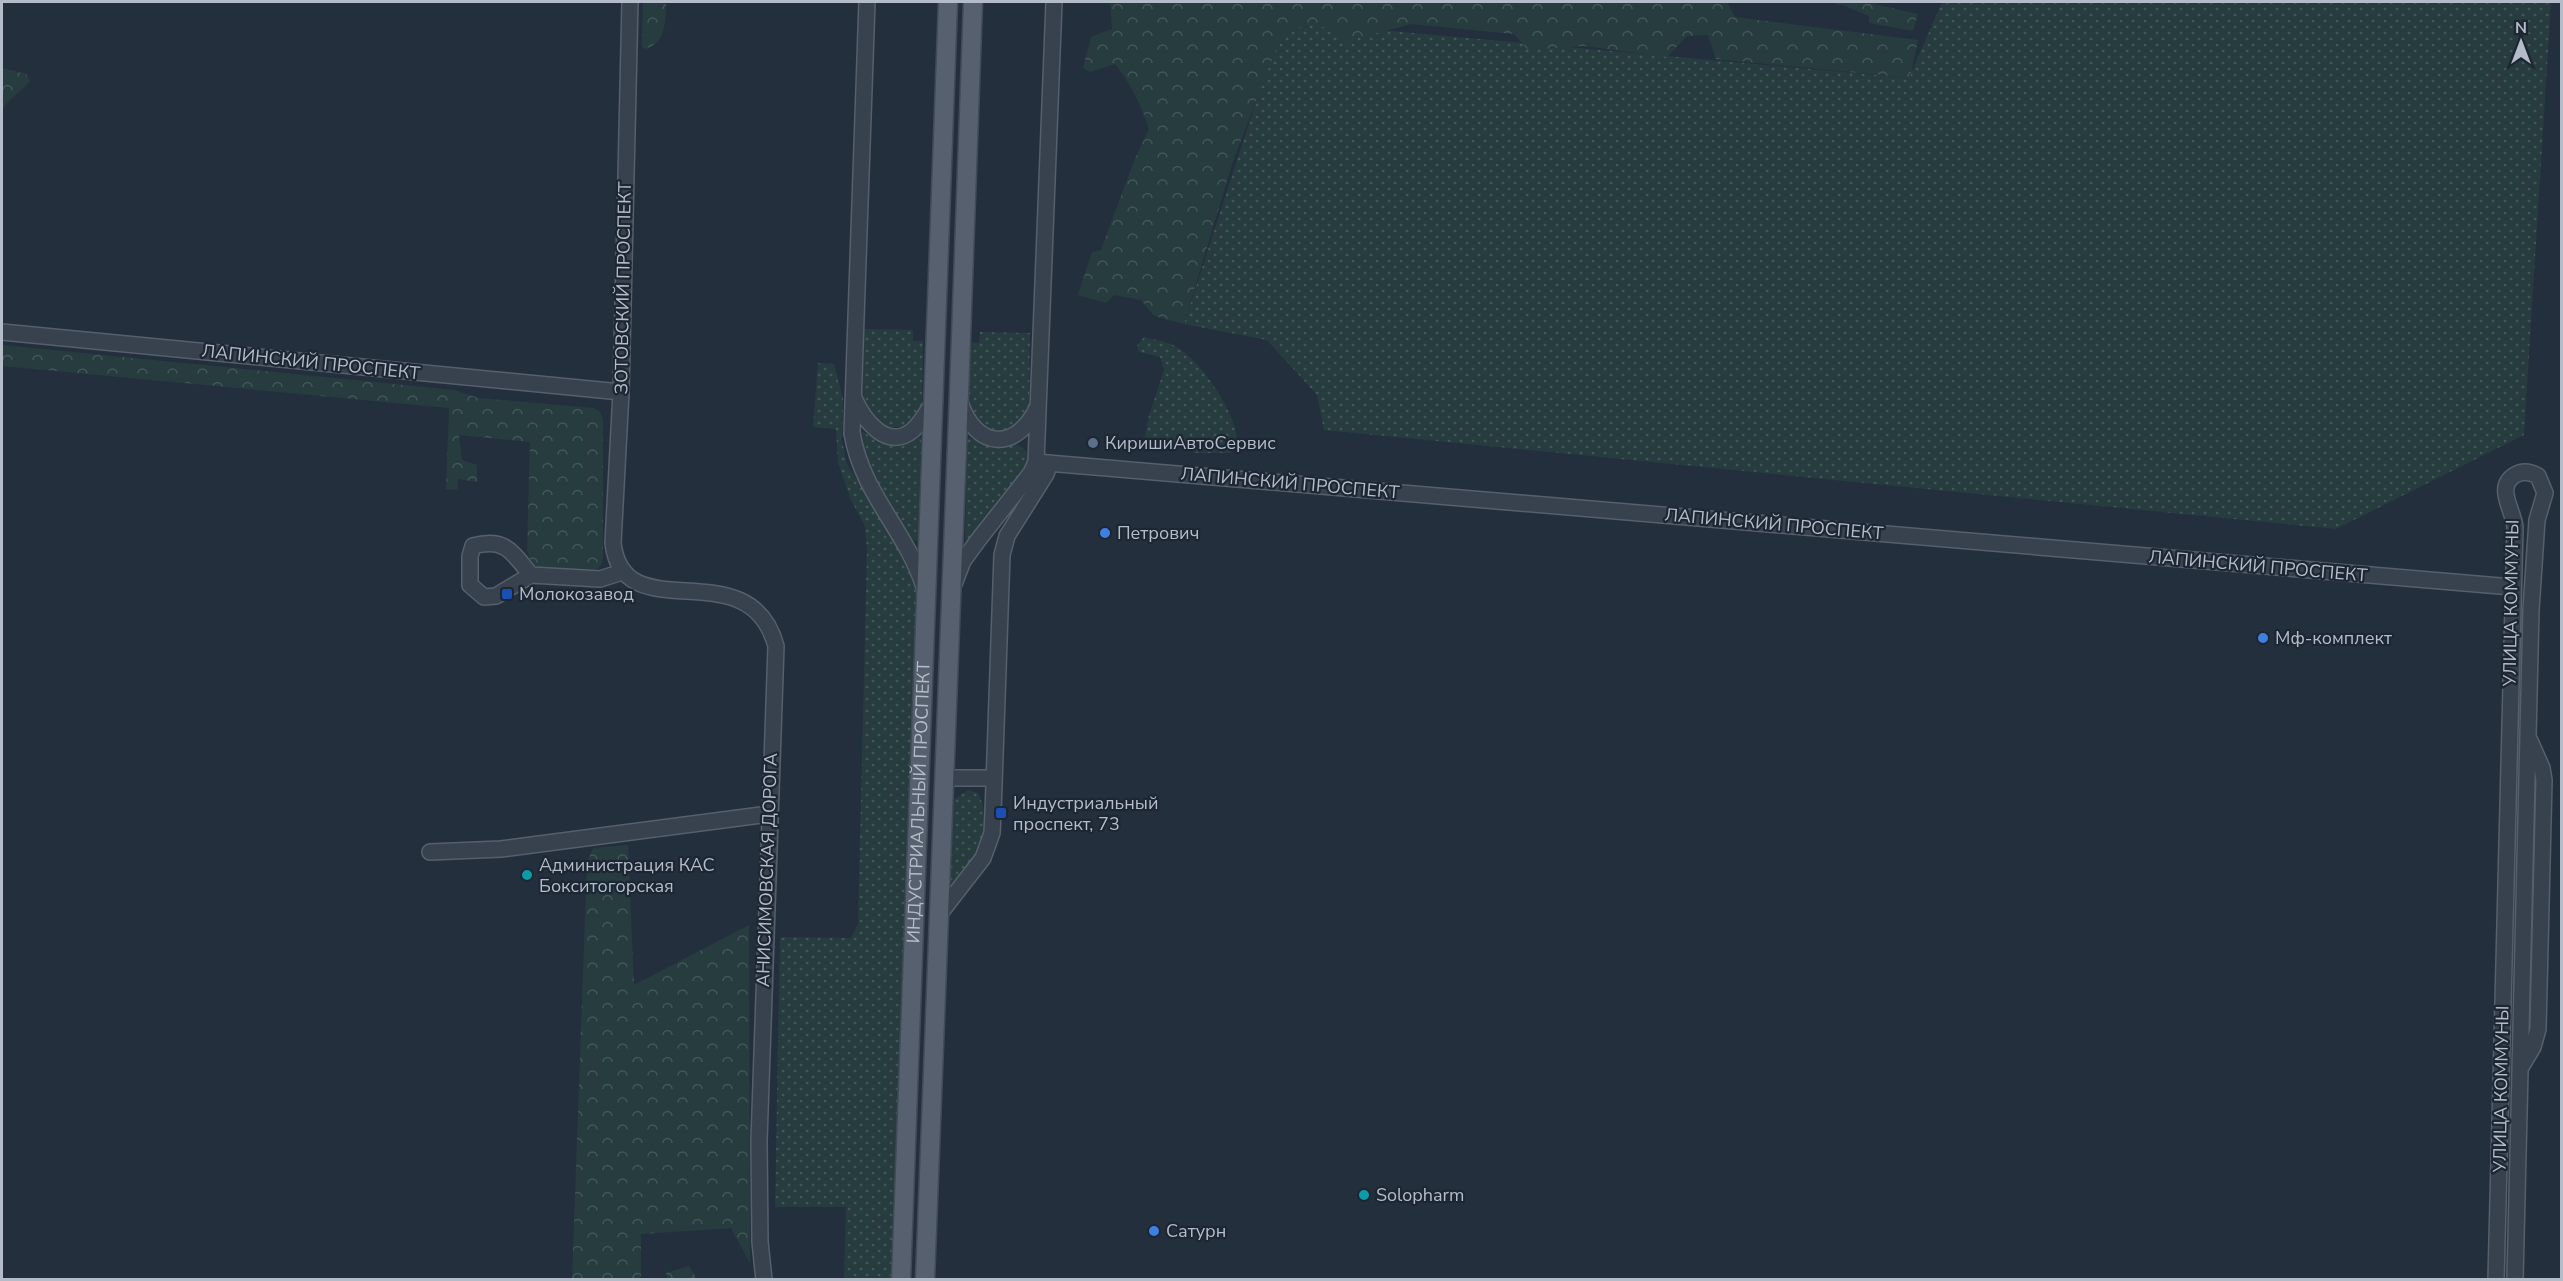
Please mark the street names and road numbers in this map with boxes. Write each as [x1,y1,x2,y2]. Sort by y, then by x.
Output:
street label: ЗОТОВСКИЙ ПРОСПЕКТ [609,181,637,395]
street label: ЛАПИНСКИЙ ПРОСПЕКТ [201,339,421,385]
street label: ЛАПИНСКИЙ ПРОСПЕКТ [1180,461,1400,505]
street label: ЛАПИНСКИЙ ПРОСПЕКТ [1664,502,1884,546]
street label: УЛИЦА КОММУНЫ [2498,519,2524,688]
street label: ЛАПИНСКИЙ ПРОСПЕКТ [2148,544,2368,588]
street label: ИНДУСТРИАЛЬНЫЙ ПРОСПЕКТ [901,661,936,944]
street label: АНИСИМОВСКАЯ ДОРОГА [751,753,783,987]
street label: УЛИЦА КОММУНЫ [2488,1005,2514,1174]

